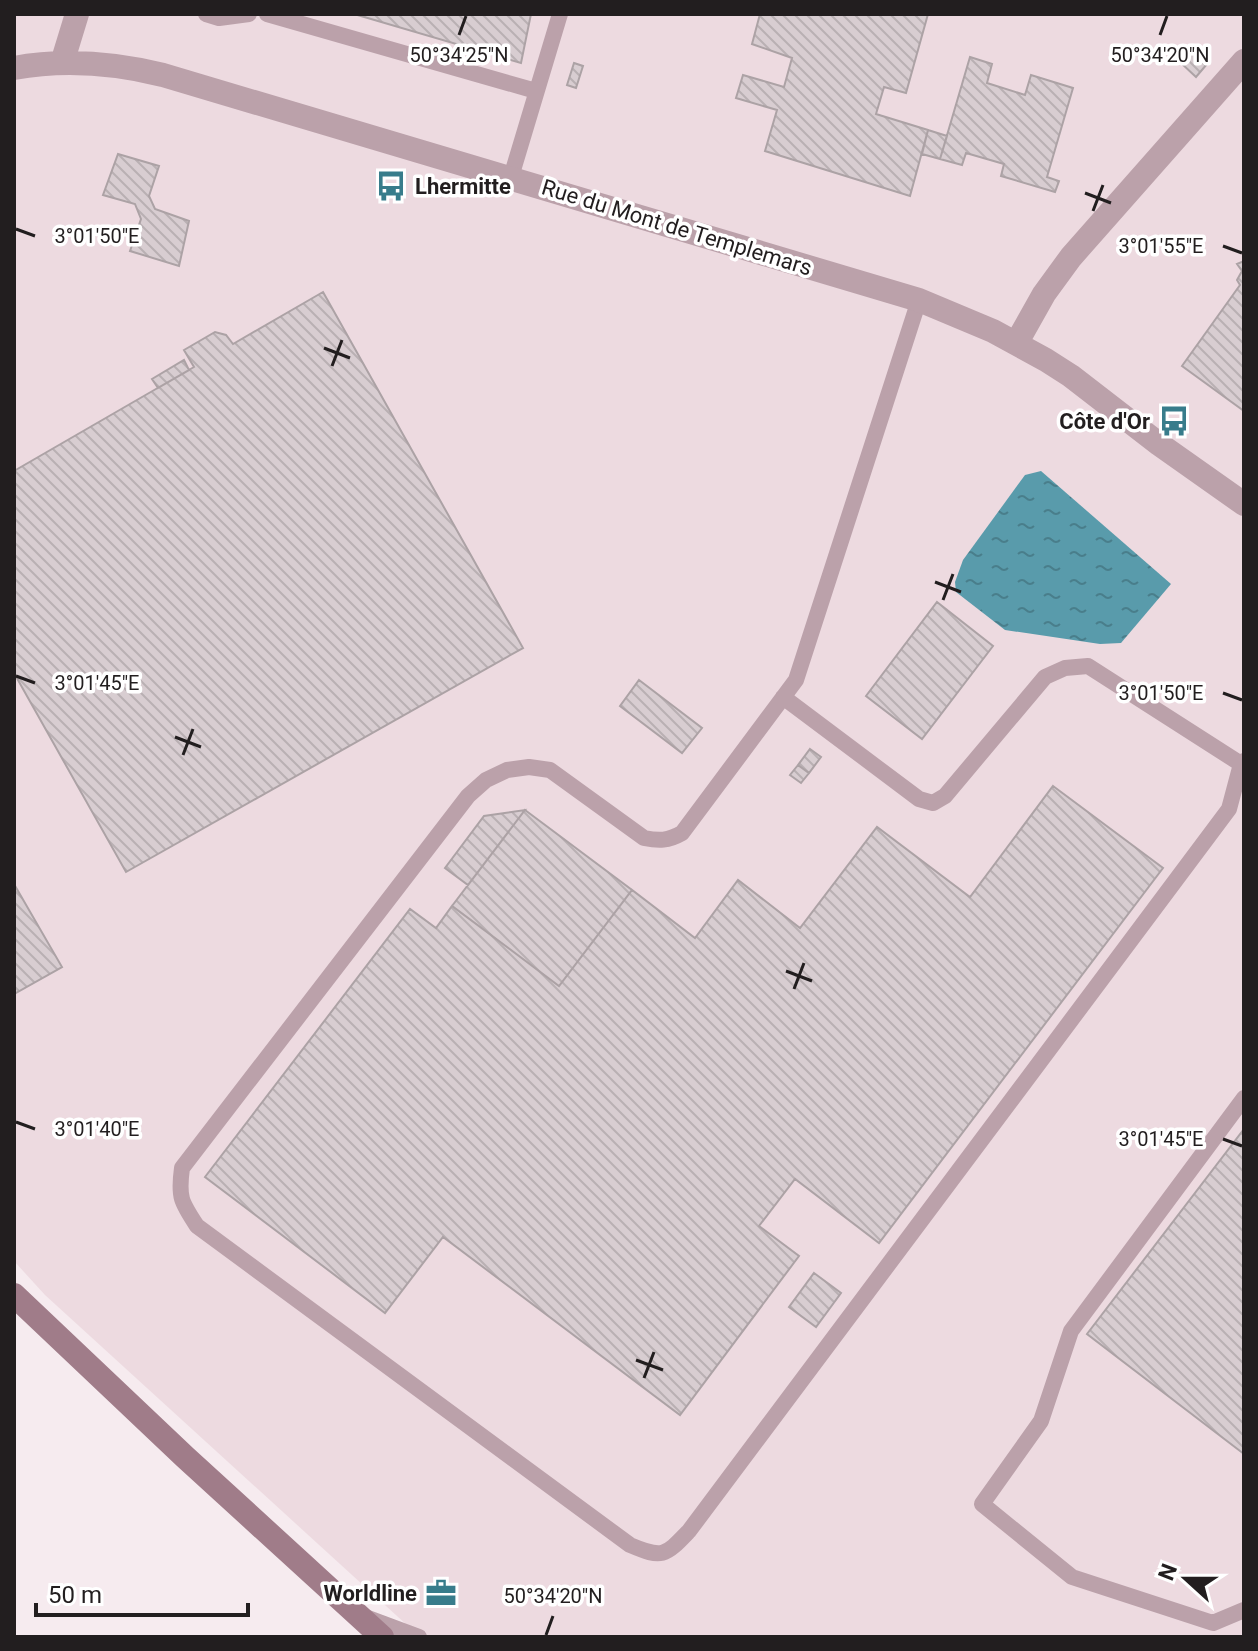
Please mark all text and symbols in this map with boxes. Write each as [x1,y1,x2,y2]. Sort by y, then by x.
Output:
text: 50°34'25"N [409,43,509,67]
text: 50°34'20"N [1110,43,1210,67]
bus stop icon: Lhermitte [374,169,408,203]
place label: Lhermitte [415,174,511,199]
street label: Rue du Mont de Templemars [539,174,815,280]
text: 3°01'50"E [55,224,139,248]
text: 3°01'55"E [1119,234,1203,258]
bus stop icon: Côte d'Or [1157,404,1191,438]
place label: Côte d'Or [1059,409,1150,434]
text: 3°01'45"E [55,671,139,695]
text: 3°01'50"E [1119,681,1203,705]
text: 3°01'40"E [55,1117,139,1141]
text: 3°01'45"E [1119,1127,1203,1151]
north arrow [1146,1539,1226,1619]
text: N [1153,1560,1182,1584]
scale bar [36,1567,248,1617]
office icon: Worldline [424,1576,458,1610]
text: 50 m [48,1581,102,1609]
place label: Worldline [324,1581,417,1606]
text: 50°34'20"N [503,1584,603,1608]

